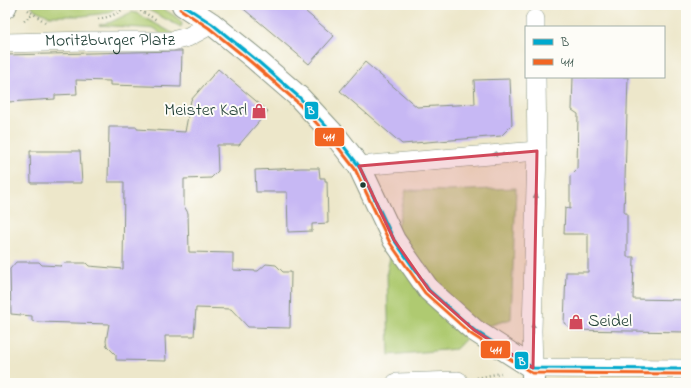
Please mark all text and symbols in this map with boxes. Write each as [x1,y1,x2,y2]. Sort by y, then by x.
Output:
legend [525,26,665,78]
street label: Moritzburger Platz [45,28,175,55]
text: B [560,34,569,52]
text: 411 [561,54,574,72]
place label: Meister Karl [164,98,247,124]
line badge: B [304,101,319,120]
shop icon: Meister Karl [250,102,268,120]
text: B [306,103,315,119]
line badge: 411 [314,127,345,147]
text: 411 [322,130,335,146]
one-way arrow [492,151,504,158]
unlabelled marker [358,180,368,190]
one-way arrow [533,192,539,205]
place label: Seidel [588,309,632,335]
shop icon: Seidel [567,313,585,331]
one-way arrow [529,323,536,335]
line badge: 411 [480,340,511,359]
text: 411 [489,343,502,359]
line badge: B [514,351,529,370]
text: B [517,354,526,370]

